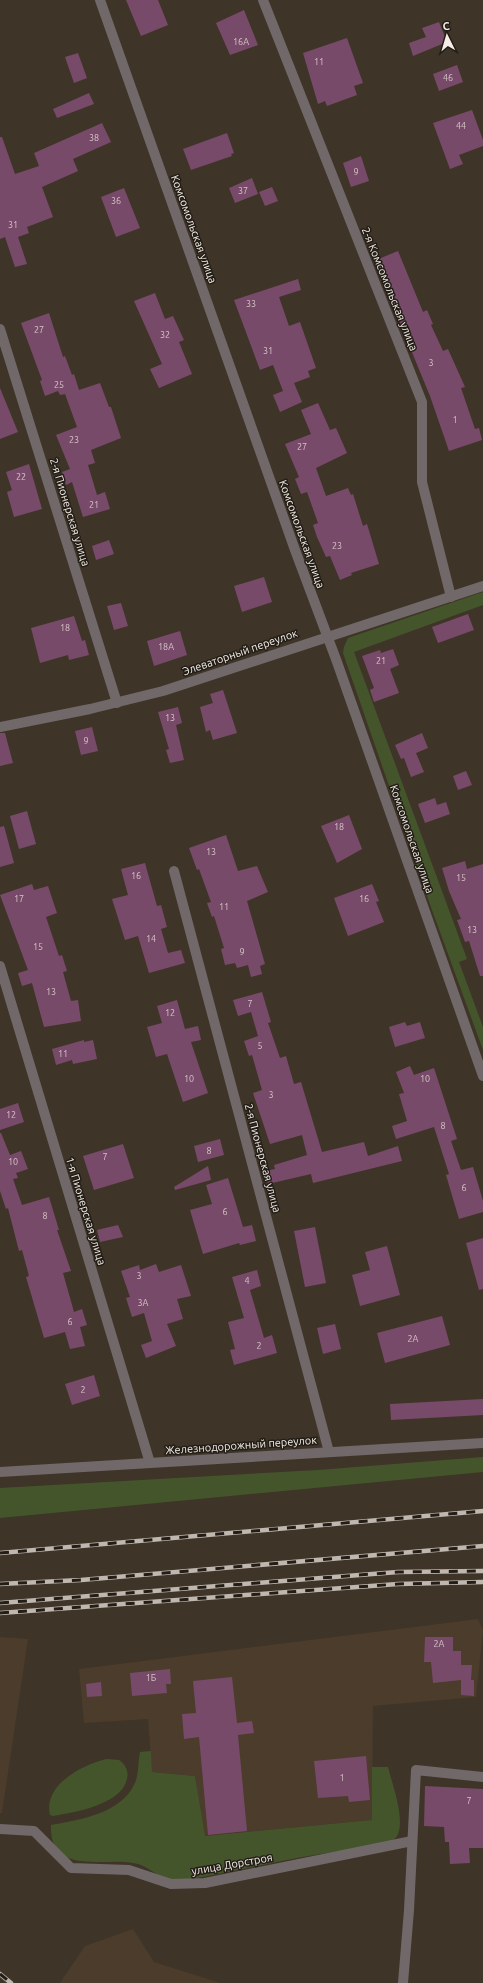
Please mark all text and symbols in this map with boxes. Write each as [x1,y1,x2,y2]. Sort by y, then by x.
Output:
north arrow [427,16,467,56]
text: С [442,20,450,32]
house number: 16А [233,37,249,47]
house number: 11 [314,57,324,67]
house number: 46 [443,73,453,83]
house number: 44 [456,121,466,131]
house number: 38 [89,133,99,143]
house number: 9 [353,167,359,177]
street label: Комсомольская улица [169,173,219,285]
house number: 37 [238,186,248,196]
house number: 36 [111,196,121,206]
house number: 31 [8,220,18,230]
street label: 2-я Комсомольская улица [360,226,420,352]
house number: 33 [246,299,256,309]
house number: 27 [34,325,44,335]
house number: 32 [160,330,170,340]
house number: 31 [263,346,273,356]
house number: 3 [428,358,434,368]
house number: 25 [54,380,64,390]
house number: 1 [452,415,458,425]
house number: 23 [69,435,79,445]
house number: 27 [297,442,307,452]
street label: 2-я Пионерская улица [48,457,92,567]
house number: 22 [16,472,26,482]
street label: Комсомольская улица [277,478,327,590]
house number: 21 [89,500,99,510]
house number: 23 [332,541,342,551]
house number: 18 [60,623,70,633]
street label: Элеваторный переулок [181,627,299,677]
house number: 18А [158,642,174,652]
house number: 21 [376,656,386,666]
house number: 13 [165,713,175,723]
house number: 9 [83,736,89,746]
street label: Комсомольская улица [388,783,436,895]
house number: 18 [334,822,344,832]
house number: 13 [206,847,216,857]
house number: 16 [131,871,141,881]
house number: 15 [456,873,466,883]
house number: 17 [14,894,24,904]
house number: 16 [359,894,369,904]
house number: 11 [219,902,229,912]
house number: 13 [467,925,477,935]
house number: 14 [146,934,156,944]
house number: 15 [33,942,43,952]
house number: 9 [239,947,245,957]
house number: 13 [46,987,56,997]
house number: 7 [247,999,253,1009]
house number: 12 [165,1008,175,1018]
house number: 5 [257,1041,263,1051]
house number: 11 [58,1049,68,1059]
house number: 10 [184,1074,194,1084]
house number: 10 [420,1074,430,1084]
house number: 3 [268,1090,274,1100]
street label: 2-я Пионерская улица [243,1102,283,1214]
house number: 12 [6,1110,16,1120]
house number: 8 [440,1121,446,1131]
house number: 8 [206,1146,212,1156]
house number: 7 [102,1152,108,1162]
street label: 1-я Пионерская улица [64,1156,108,1266]
house number: 10 [8,1157,18,1167]
house number: 6 [461,1183,467,1193]
house number: 6 [222,1207,228,1217]
house number: 8 [42,1211,48,1221]
house number: 3 [136,1271,142,1281]
house number: 4 [244,1276,250,1286]
house number: 3А [138,1298,149,1308]
house number: 6 [67,1317,73,1327]
house number: 2А [408,1334,419,1344]
house number: 2 [256,1341,262,1351]
house number: 2 [80,1385,86,1395]
street label: Железнодорожный переулок [165,1434,318,1456]
house number: 2А [434,1639,445,1649]
house number: 1Б [146,1673,157,1683]
house number: 1 [339,1773,345,1783]
house number: 7 [466,1796,472,1806]
street label: улица Дорстроя [191,1851,273,1877]

